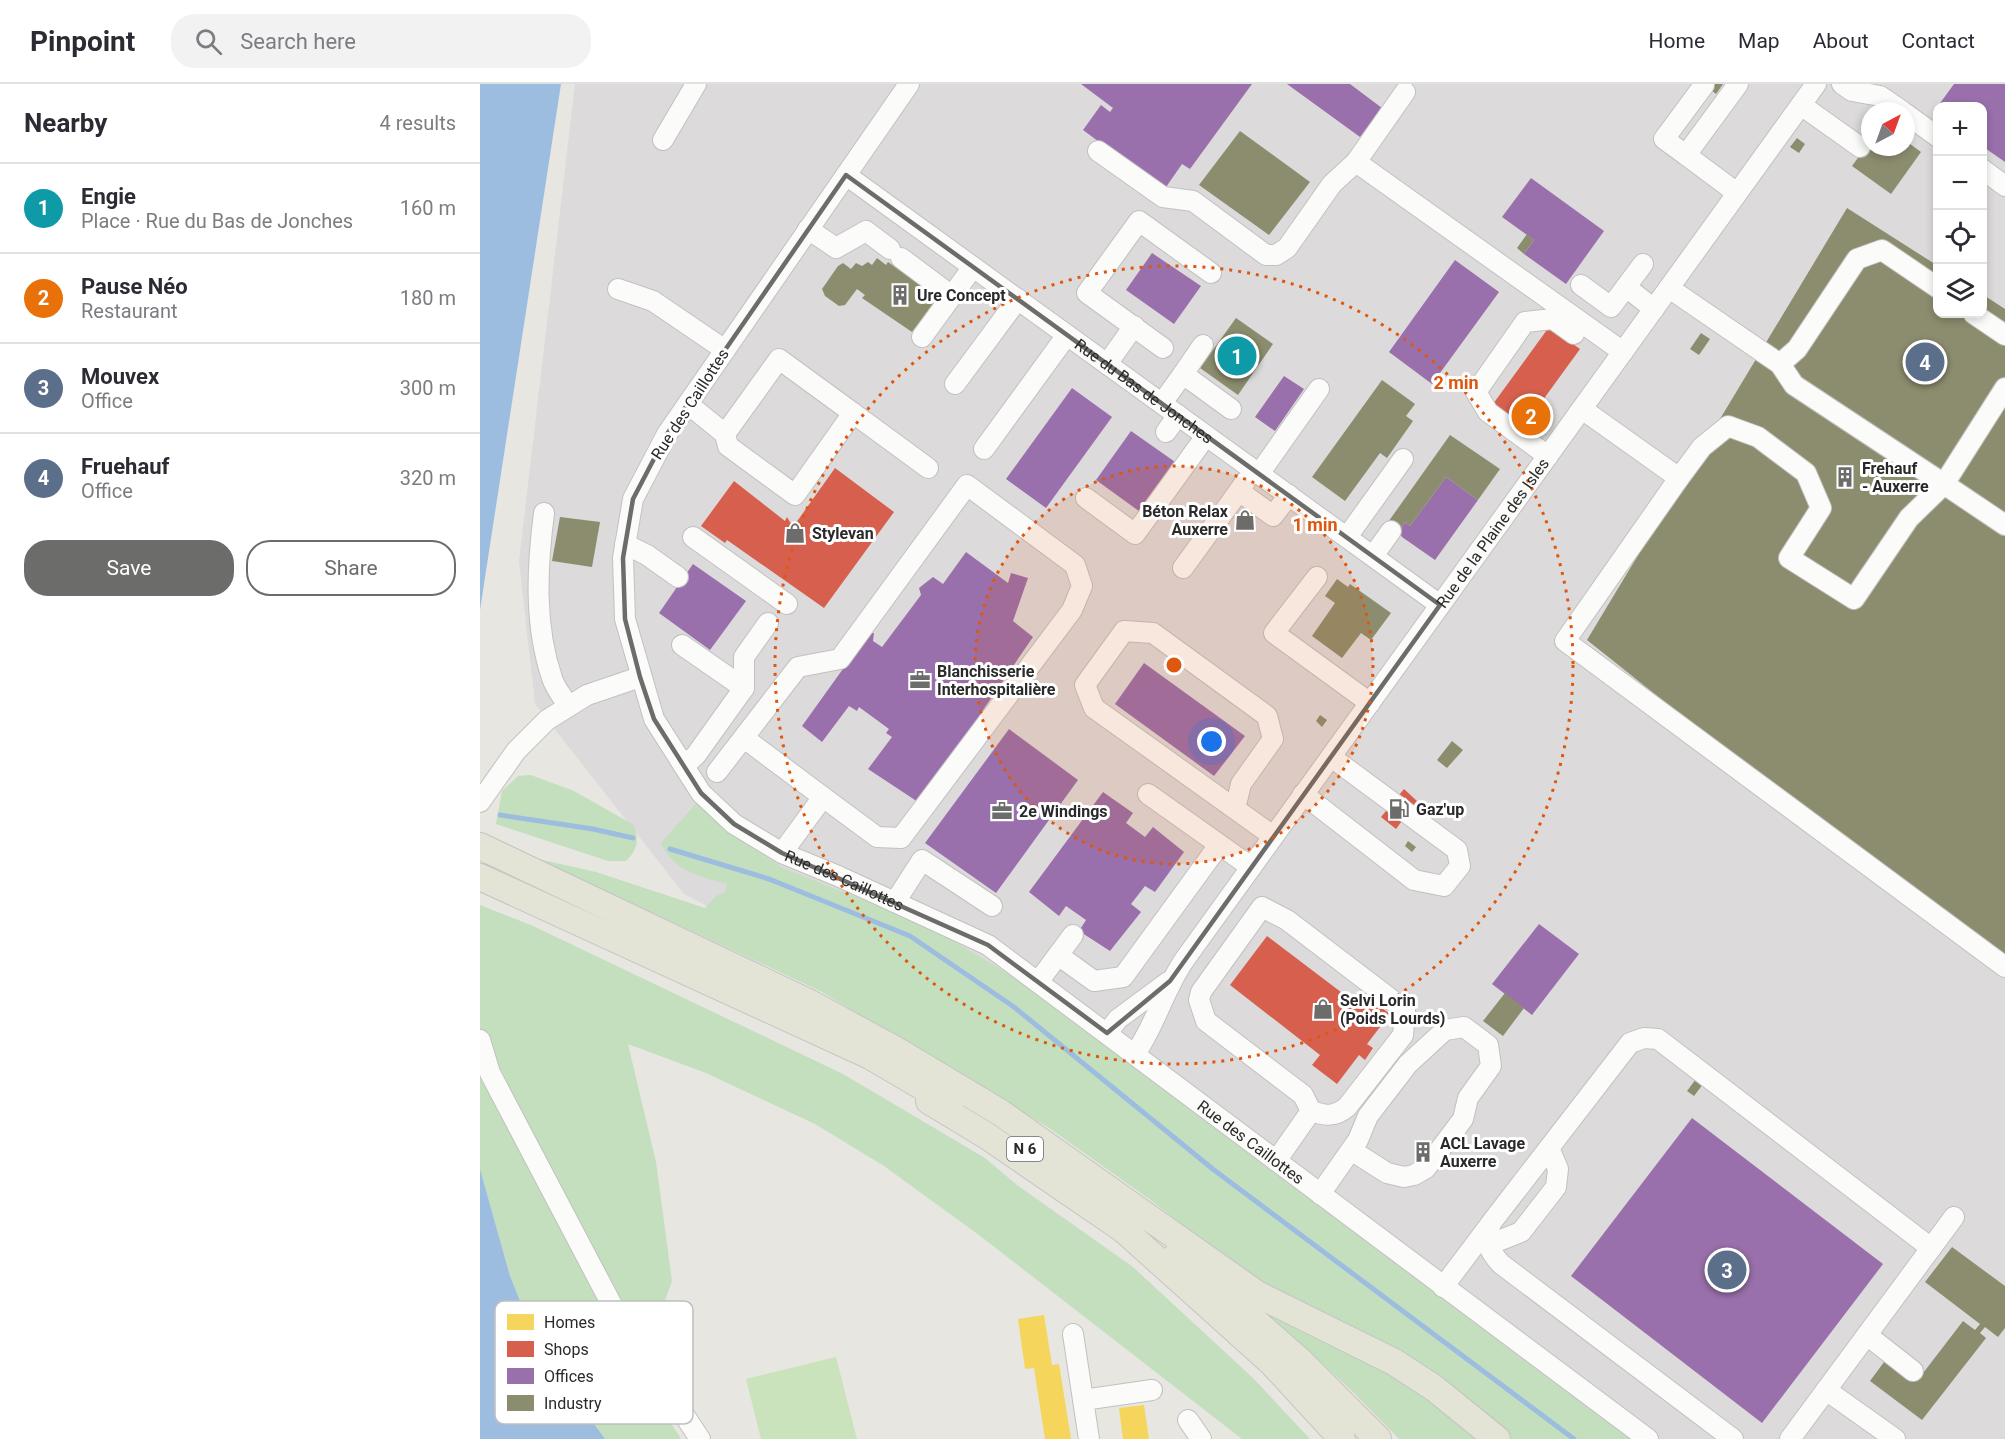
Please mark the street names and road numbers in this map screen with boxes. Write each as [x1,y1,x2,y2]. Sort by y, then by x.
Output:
street label: Rue du Bas de Jonches [1071,334,1217,447]
street label: Rue des Caillottes [647,345,733,463]
street label: Rue de la Plaine des Isles [1432,454,1553,611]
street label: Rue des Caillottes [782,846,907,915]
street label: Rue des Caillottes [1194,1096,1308,1188]
road number: N 6 [1007,1137,1043,1161]

